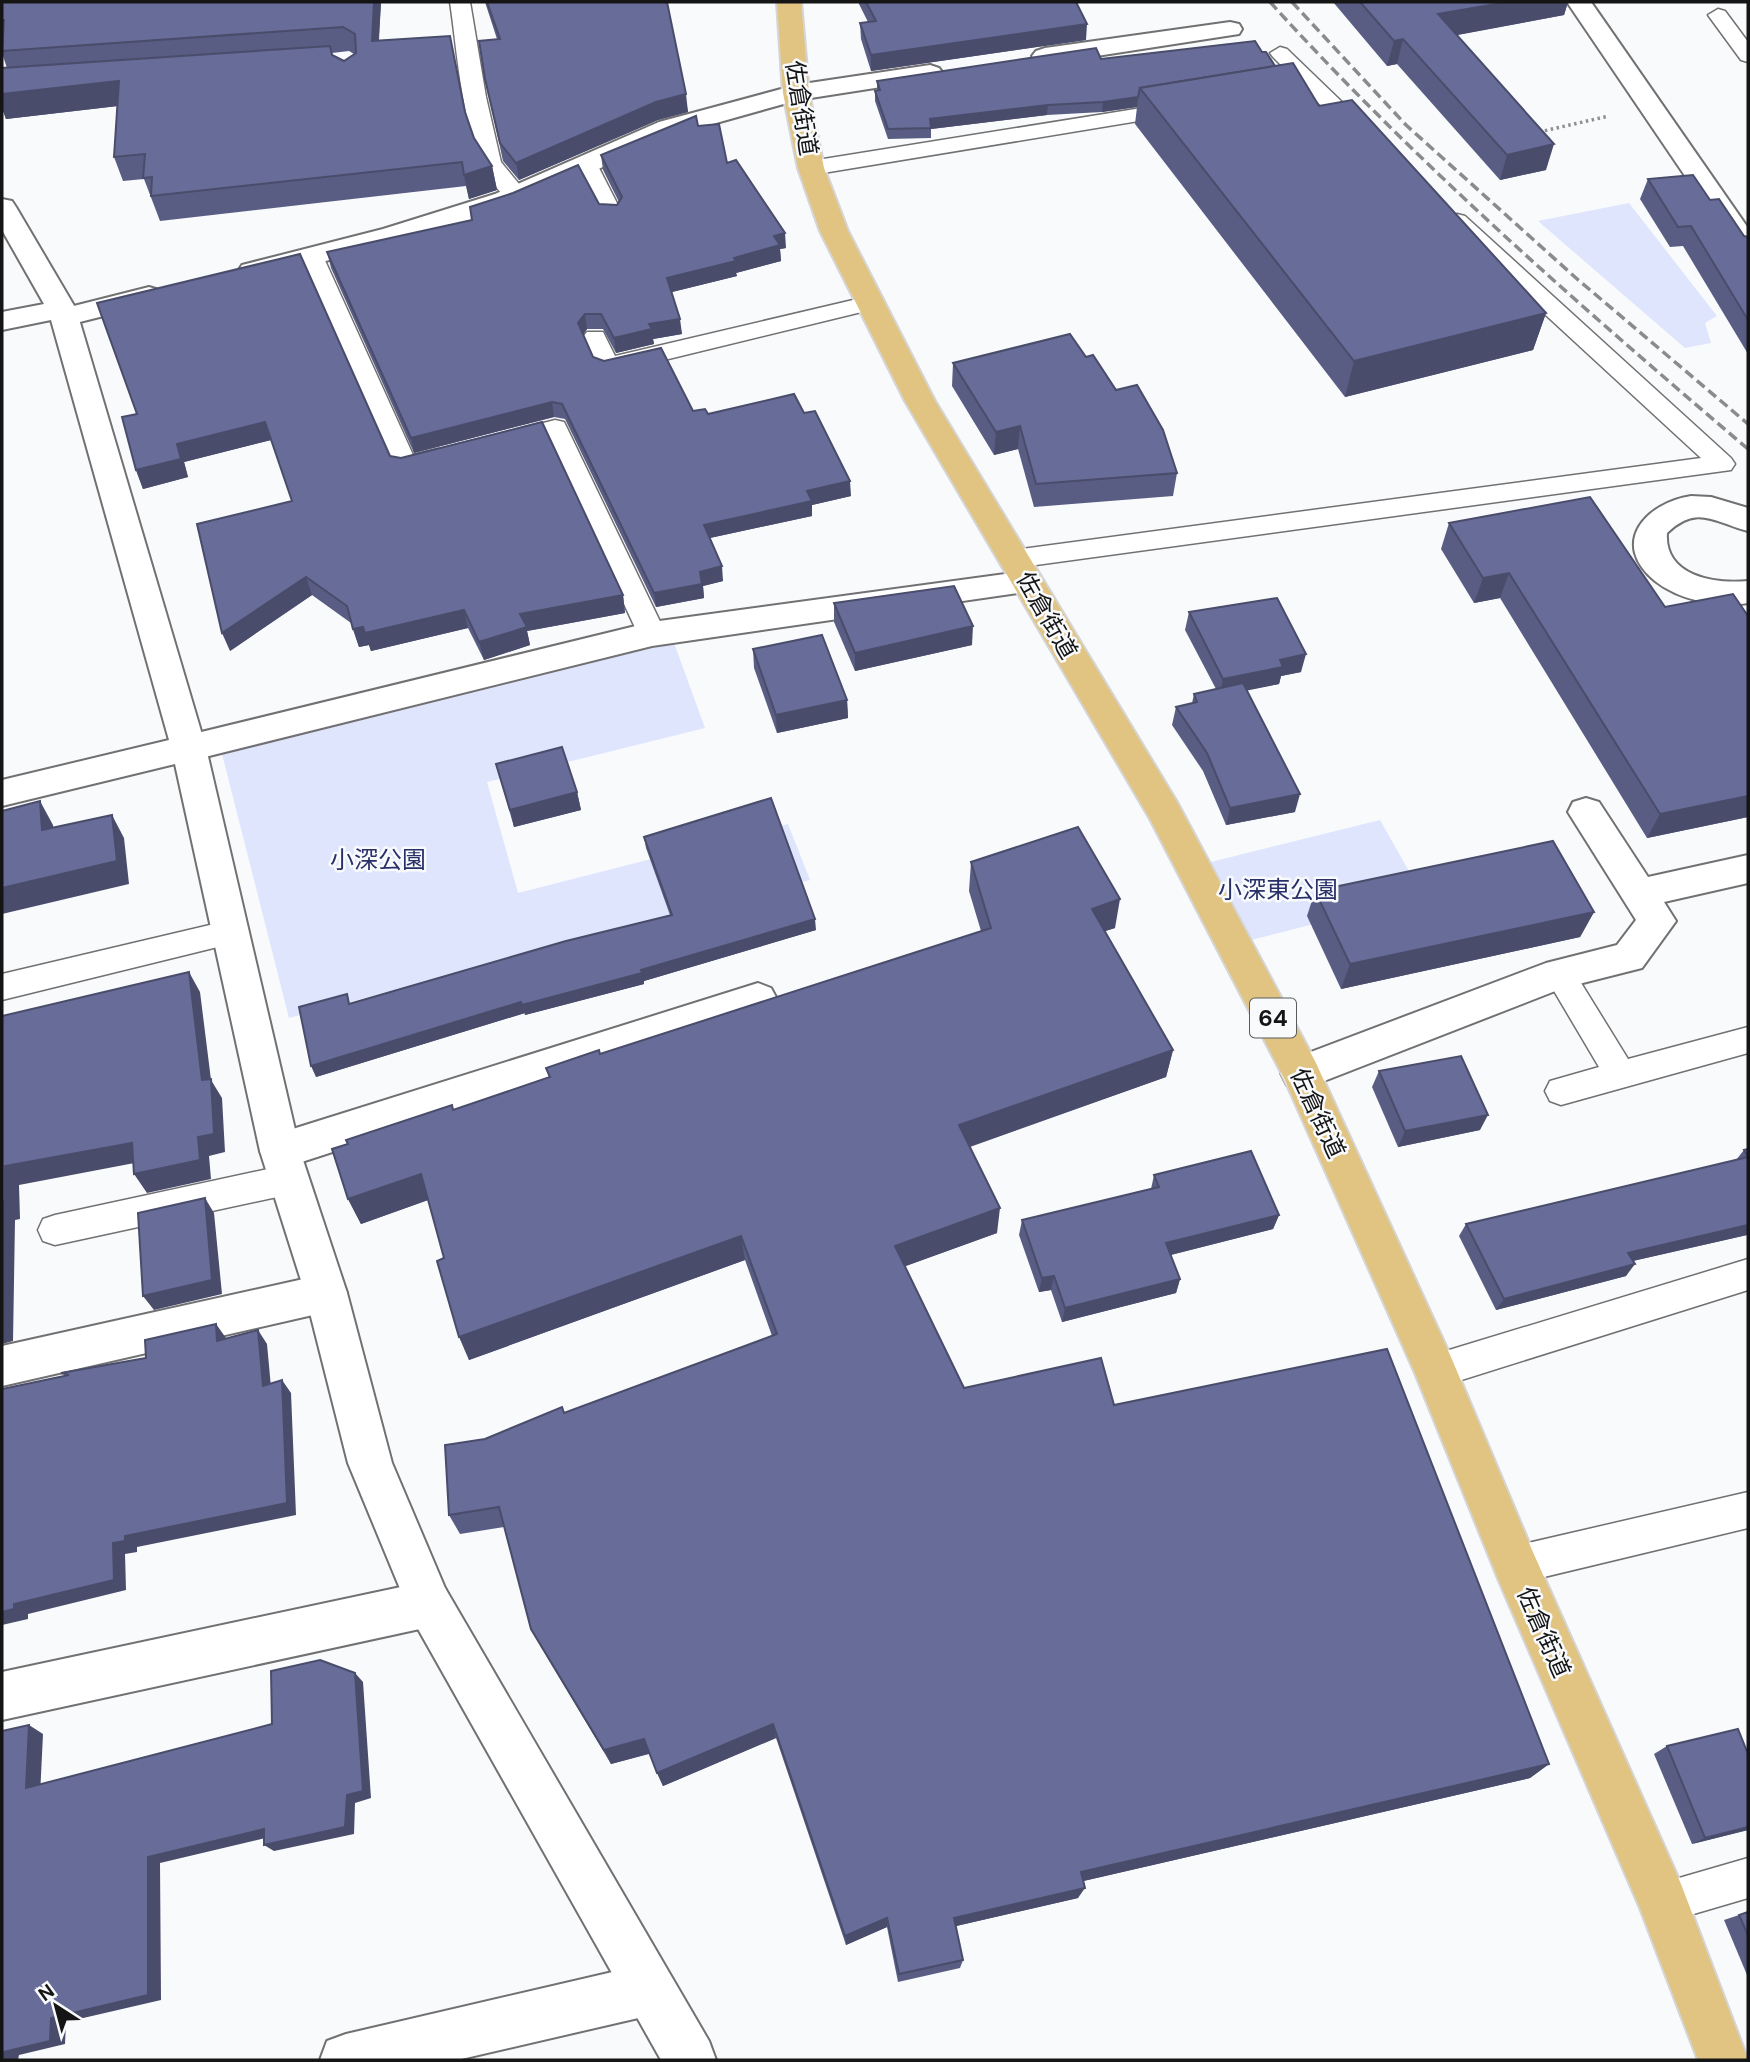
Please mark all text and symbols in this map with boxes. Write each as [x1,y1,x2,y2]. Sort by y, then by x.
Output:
street label: 佐倉街道 [779,58,825,158]
street label: 佐倉街道 [1010,566,1084,664]
park label: 小深公園 [330,844,426,875]
park label: 小深東公園 [1218,874,1338,905]
road number: 64 [1250,998,1296,1037]
street label: 佐倉街道 [1284,1063,1352,1163]
street label: 佐倉街道 [1510,1582,1578,1682]
north arrow [21,1971,91,2041]
text: N [33,1978,59,2007]

